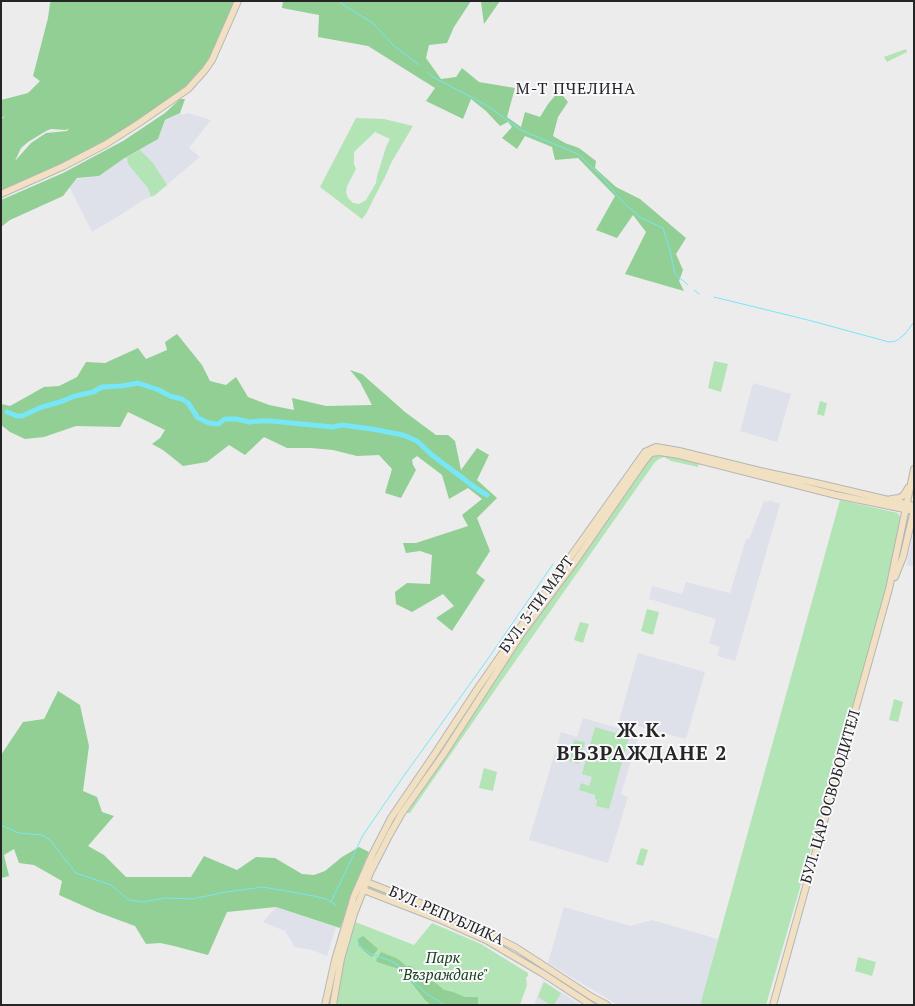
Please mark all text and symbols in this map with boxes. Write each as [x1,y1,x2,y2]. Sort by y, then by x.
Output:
district label: М-Т ПЧЕЛИНА [514,79,638,99]
street label: БУЛ. 3-ТИ МАРТ [496,553,578,657]
street label: БУЛ. ЦАР ОСВОБОДИТЕЛ [798,708,864,886]
district label: Ж.К. ВЪЗРАЖДАНЕ 2 [555,719,729,766]
street label: БУЛ. РЕПУБЛИКА [386,883,506,949]
park label: Парк "Възраждане" [398,950,488,985]

